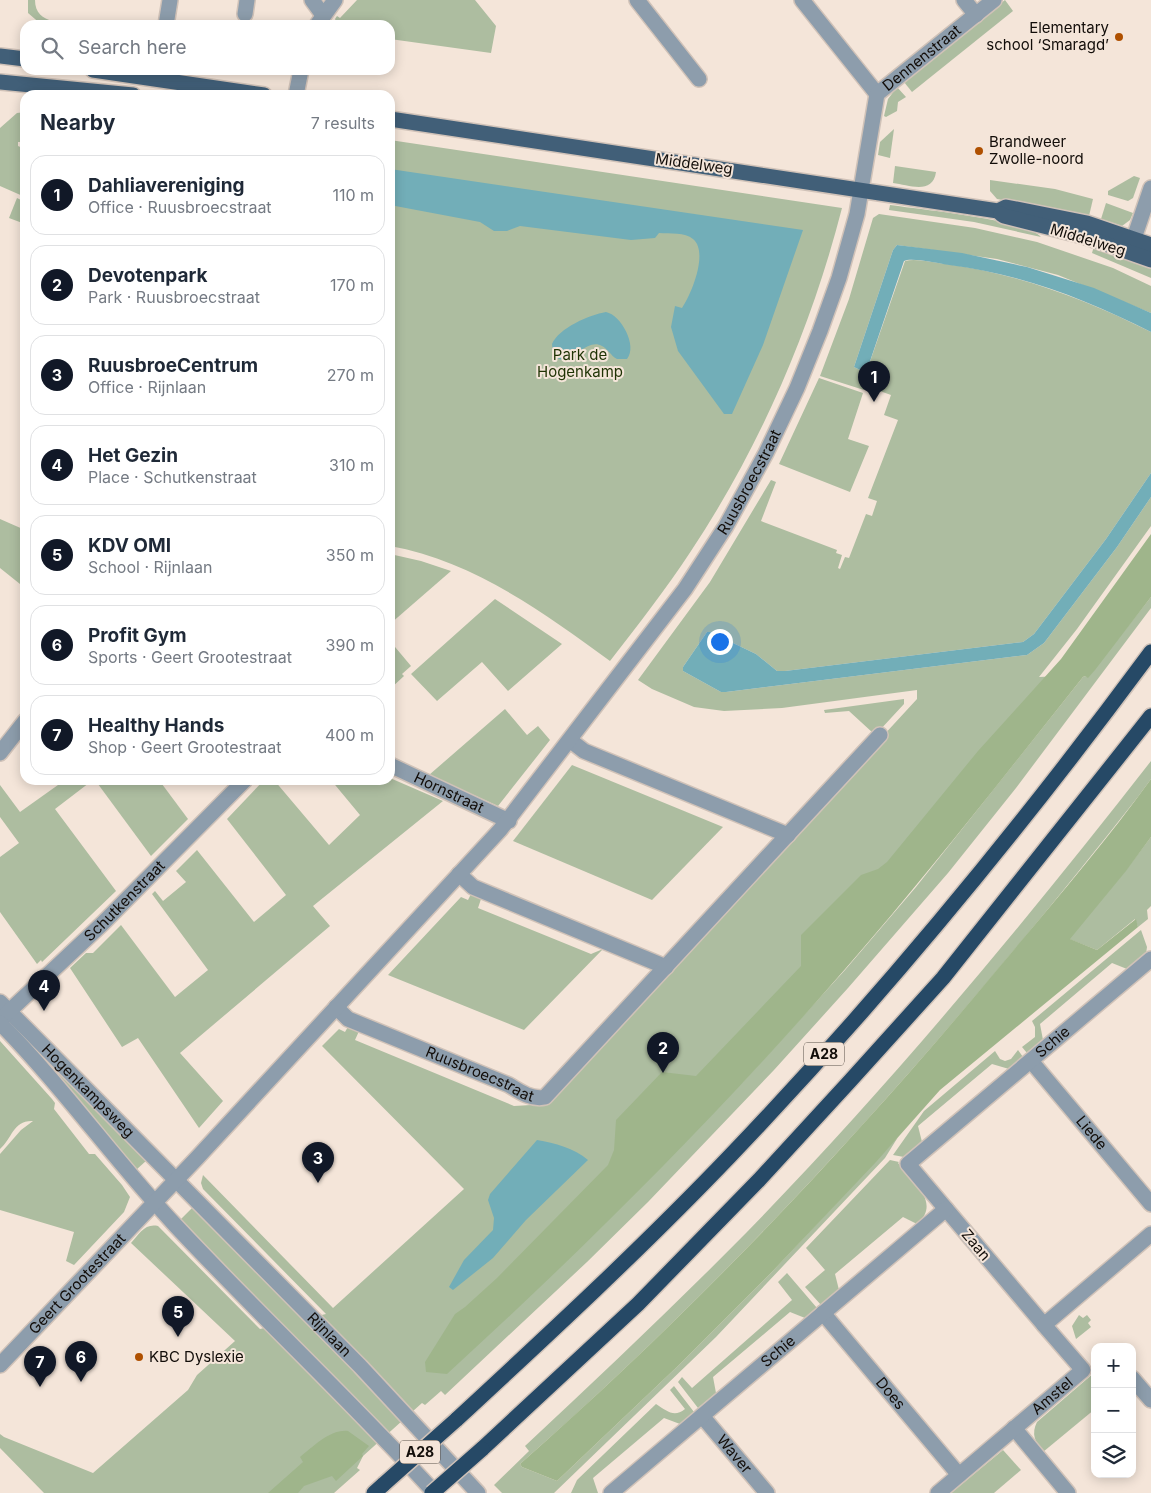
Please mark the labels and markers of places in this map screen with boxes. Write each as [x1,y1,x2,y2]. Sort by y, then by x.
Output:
place label: Elementary school ‘Smaragd’ [986,18,1110,54]
marker: Elementary school ‘Smaragd’ [1113,31,1125,43]
place label: Brandweer Zwolle-noord [989,132,1084,168]
marker: Brandweer Zwolle-noord [973,145,985,157]
pin: 1 [858,361,890,402]
pin: 4 [28,970,60,1011]
pin: 2 [647,1032,679,1073]
pin: 3 [302,1142,334,1183]
pin: 5 [162,1296,194,1337]
pin: 6 [65,1341,97,1382]
pin: 7 [24,1346,56,1387]
place label: KBC Dyslexie [149,1347,244,1366]
marker: KBC Dyslexie [133,1351,145,1363]

